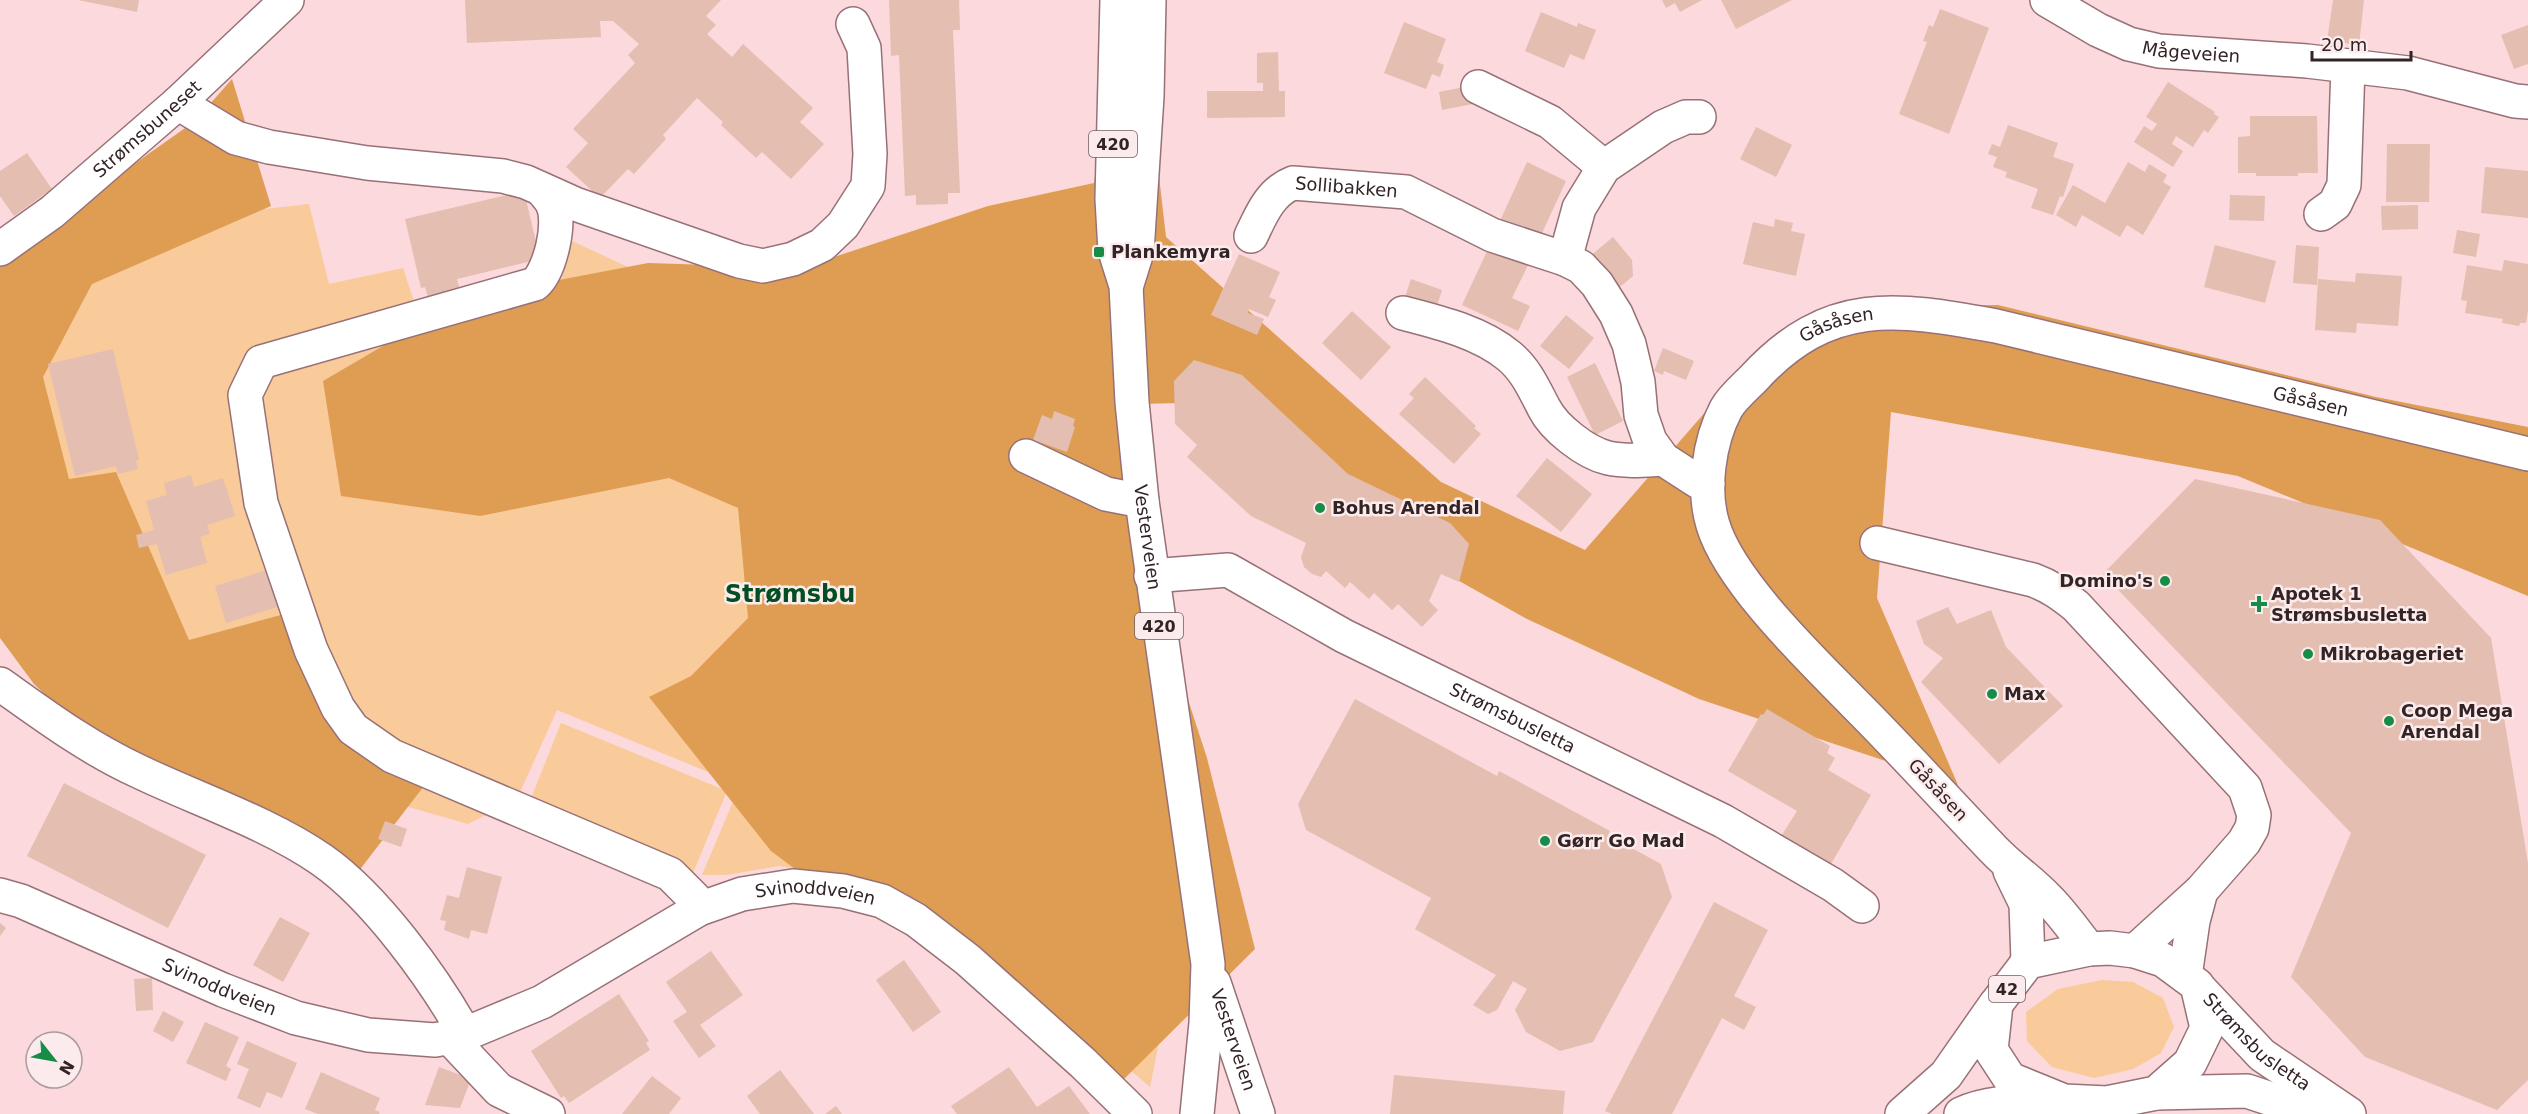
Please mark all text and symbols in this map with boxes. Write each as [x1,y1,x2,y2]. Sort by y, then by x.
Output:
scale bar [2312,24,2411,62]
text: 20 m [2321,34,2367,55]
street label: Mågeveien [2140,36,2241,66]
street label: Strømsbuneset [89,76,205,182]
road number: 420 [1089,131,1137,157]
street label: Sollibakken [1294,172,1398,201]
place label: Plankemyra [1111,241,1231,262]
marker: Plankemyra [1092,245,1106,259]
street label: Gåsåsen [1795,303,1875,347]
street label: Gåsåsen [2271,382,2351,420]
street label: Vesterveien [1130,483,1166,591]
place label: Bohus Arendal [1332,497,1480,518]
marker: Bohus Arendal [1313,501,1327,515]
place label: Domino's [2059,570,2153,591]
marker: Domino's [2158,574,2172,588]
district label: Strømsbu [725,580,855,608]
place label: Apotek 1 Strømsbusletta [2271,583,2427,625]
marker: Apotek 1 Strømsbusletta [2252,597,2266,611]
road number: 420 [1135,613,1183,639]
place label: Mikrobageriet [2320,643,2464,664]
marker: Mikrobageriet [2301,647,2315,661]
street label: Strømsbusletta [1446,678,1579,757]
place label: Max [2004,683,2046,704]
marker: Max [1985,687,1999,701]
place label: Coop Mega Arendal [2401,700,2513,742]
marker: Coop Mega Arendal [2382,714,2396,728]
street label: Gåsåsen [1904,754,1972,825]
place label: Gørr Go Mad [1557,830,1685,851]
marker: Gørr Go Mad [1538,834,1552,848]
street label: Svinoddveien [753,875,878,909]
street label: Svinoddveien [159,954,279,1019]
road number: 42 [1989,976,2025,1002]
street label: Vesterveien [1207,986,1260,1093]
street label: Strømsbusletta [2199,988,2315,1095]
north arrow [24,1030,84,1090]
text: N [55,1057,78,1078]

